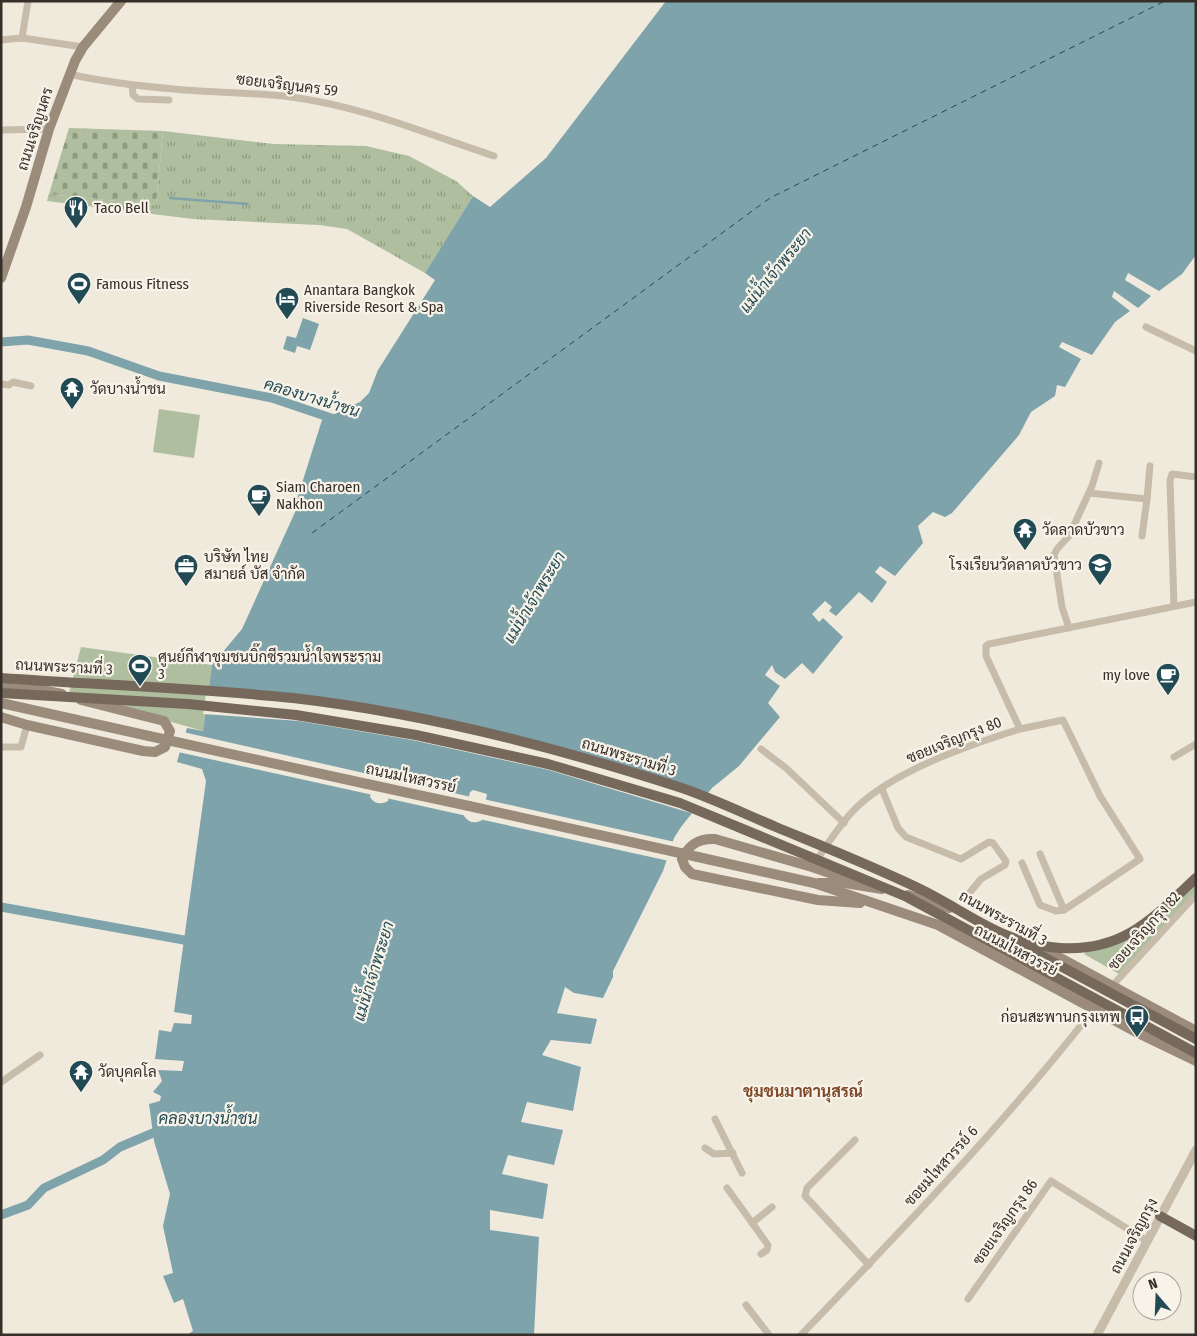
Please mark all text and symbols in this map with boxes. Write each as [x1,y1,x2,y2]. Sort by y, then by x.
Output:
street label: ซอยเจริญนคร 59 [235,70,339,100]
street label: ถนนเจริญนคร [13,85,57,173]
restaurant icon: Taco Bell [63,195,89,229]
place label: Taco Bell [94,199,149,217]
water label: แม่น้ำเจ้าพระยา [732,221,815,316]
sports icon: Famous Fitness [66,271,92,305]
place label: Famous Fitness [96,275,189,293]
place label: Anantara Bangkok Riverside Resort & Spa [304,281,444,316]
hotel icon: Anantara Bangkok Riverside Resort & Spa [274,286,300,320]
water label: คลองบางน้ำชน [262,369,363,421]
temple icon: วัดบางน้ำชน [59,376,85,410]
place label: วัดบางน้ำชน [90,376,166,398]
place label: Siam Charoen Nakhon [276,478,360,513]
cafe icon: Siam Charoen Nakhon [246,483,272,517]
temple icon: วัดลาดบัวขาว [1012,517,1038,551]
place label: วัดลาดบัวขาว [1042,521,1125,539]
water label: แม่น้ำเจ้าพระยา [495,545,569,646]
place label: บริษัท ไทย สมายล์ บัส จำกัด [204,547,305,583]
school or university icon: โรงเรียนวัดลาดบัวขาว [1087,552,1113,586]
office icon: บริษัท ไทย สมายล์ บัส จำกัด [173,553,199,587]
place label: โรงเรียนวัดลาดบัวขาว [949,555,1082,574]
place label: ศูนย์กีฬาชุมชนบิ๊กซีรวมน้ำใจพระราม 3 [158,643,381,683]
street label: ถนนพระรามที่ 3 [15,649,114,679]
sports icon: ศูนย์กีฬาชุมชนบิ๊กซีรวมน้ำใจพระราม 3 [127,653,153,687]
cafe icon: my love [1155,662,1181,696]
place label: my love [1103,666,1150,684]
street label: ซอยเจริญกรุง 80 [904,713,1005,769]
street label: ถนนพระรามที่ 3 [580,728,680,780]
street label: ถนนมไหสวรรย์ [364,759,458,796]
street label: ถนนพระรามที่ 3 [956,881,1053,950]
street label: ซอยเจริญกรุง 82 [1104,888,1186,975]
water label: แม่น้ำเจ้าพระยา [344,917,398,1023]
street label: ถนนมไหสวรรย์ [971,920,1061,980]
bus stop icon: ก่อนสะพานกรุงเทพ [1124,1004,1150,1038]
place label: ก่อนสะพานกรุงเทพ [1001,1007,1120,1028]
temple icon: วัดบุคคโล [68,1059,94,1093]
place label: วัดบุคคโล [98,1062,157,1083]
district label: ชุมชนมาตานุสรณ์ [743,1080,864,1103]
water label: คลองบางน้ำชน [159,1104,257,1128]
street label: ซอยมไหสวรรย์ 6 [900,1122,982,1210]
street label: ซอยเจริญกรุง 86 [969,1176,1043,1269]
street label: ถนนเจริญกรุง [1107,1195,1163,1278]
north arrow [1132,1271,1182,1321]
text: N [1146,1275,1160,1294]

